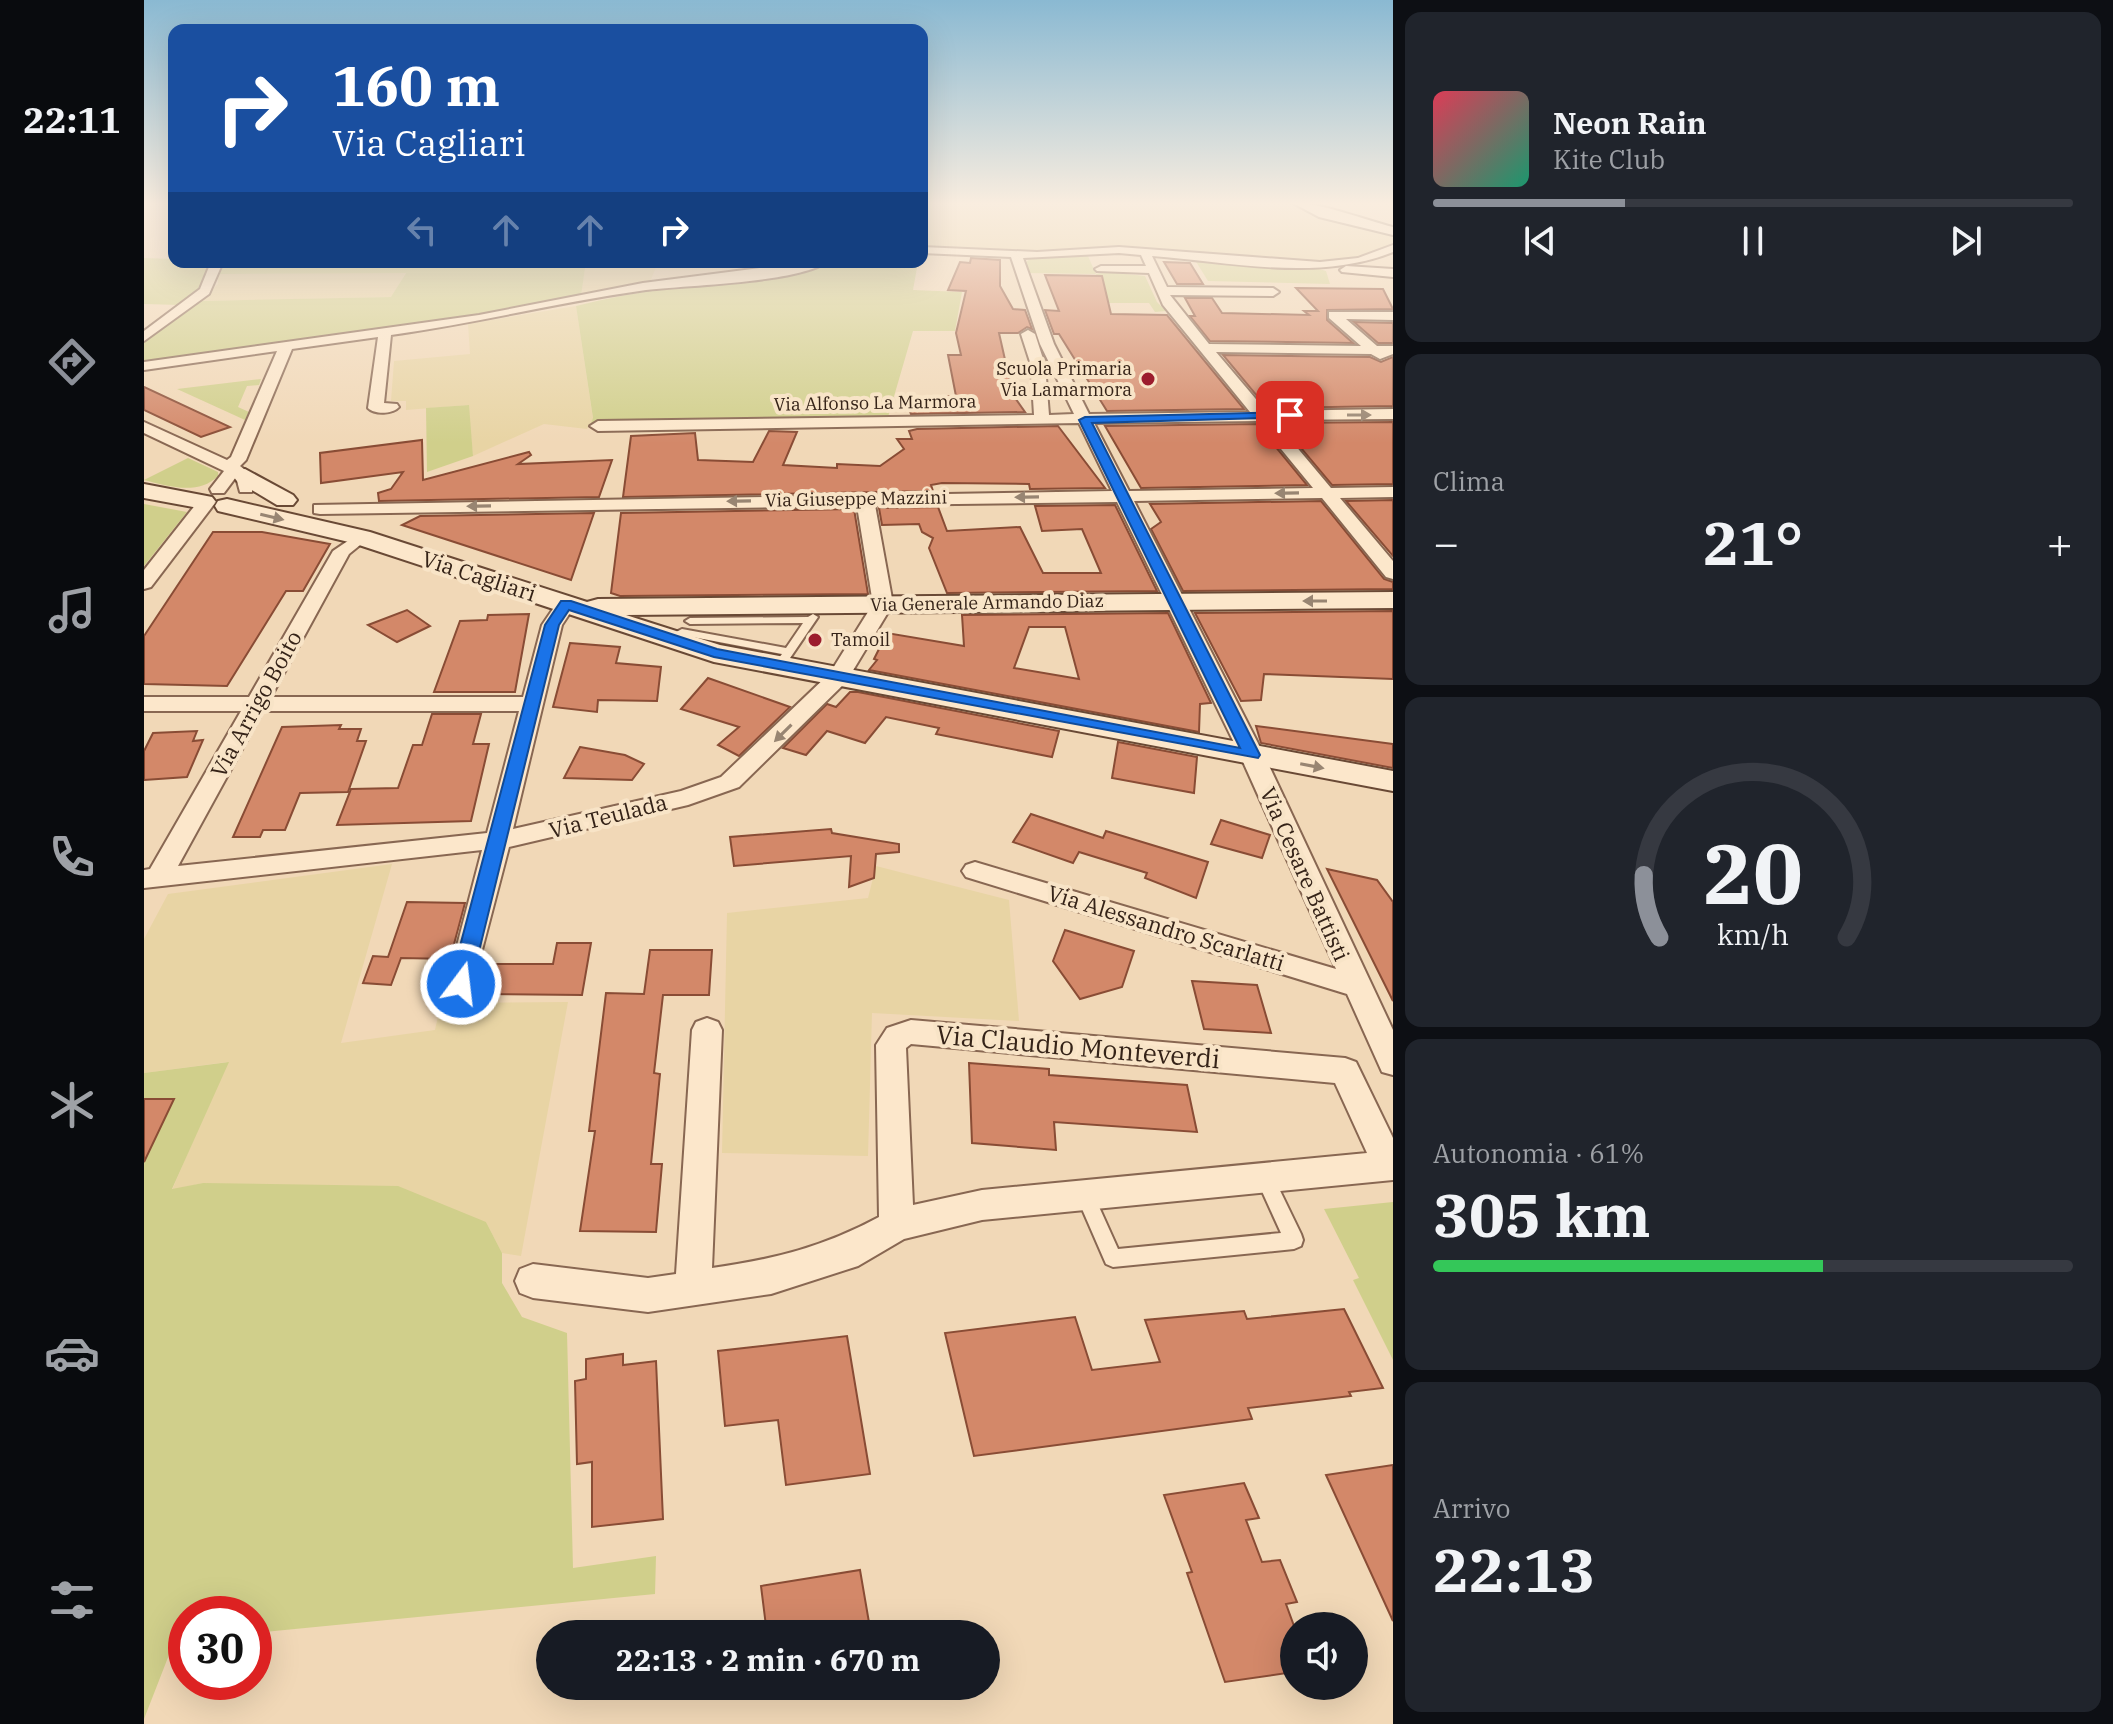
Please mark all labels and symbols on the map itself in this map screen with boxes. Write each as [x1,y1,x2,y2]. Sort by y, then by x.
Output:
place label: Scuola Primaria Via Lamarmora [996,357,1132,401]
marker: Scuola Primaria Via Lamarmora [1139,370,1157,388]
pin [1256,381,1324,449]
street label: Via Alfonso La Marmora [773,389,977,416]
one-way arrow [1347,408,1372,421]
street label: Via Giuseppe Mazzini [765,485,948,512]
one-way arrow [1274,487,1299,499]
one-way arrow [1014,491,1039,503]
one-way arrow [726,495,751,507]
one-way arrow [466,499,491,512]
one-way arrow [259,511,284,524]
street label: Via Cagliari [418,543,540,608]
street label: Via Generale Armando Diaz [870,589,1104,616]
one-way arrow [1302,595,1327,607]
street label: Via Arrigo Boito [203,625,308,782]
place label: Tamoil [831,628,890,651]
marker: Tamoil [806,631,824,649]
one-way arrow [774,723,793,742]
one-way arrow [1300,761,1325,773]
street label: Via Cesare Battisti [1254,782,1357,965]
street label: Via Teulada [546,787,670,844]
street label: Via Alessandro Scarlatti [1044,878,1288,977]
position arrow [419,942,503,1026]
street label: Via Claudio Monteverdi [935,1017,1221,1075]
speed limit sign: 30 [168,1596,272,1700]

